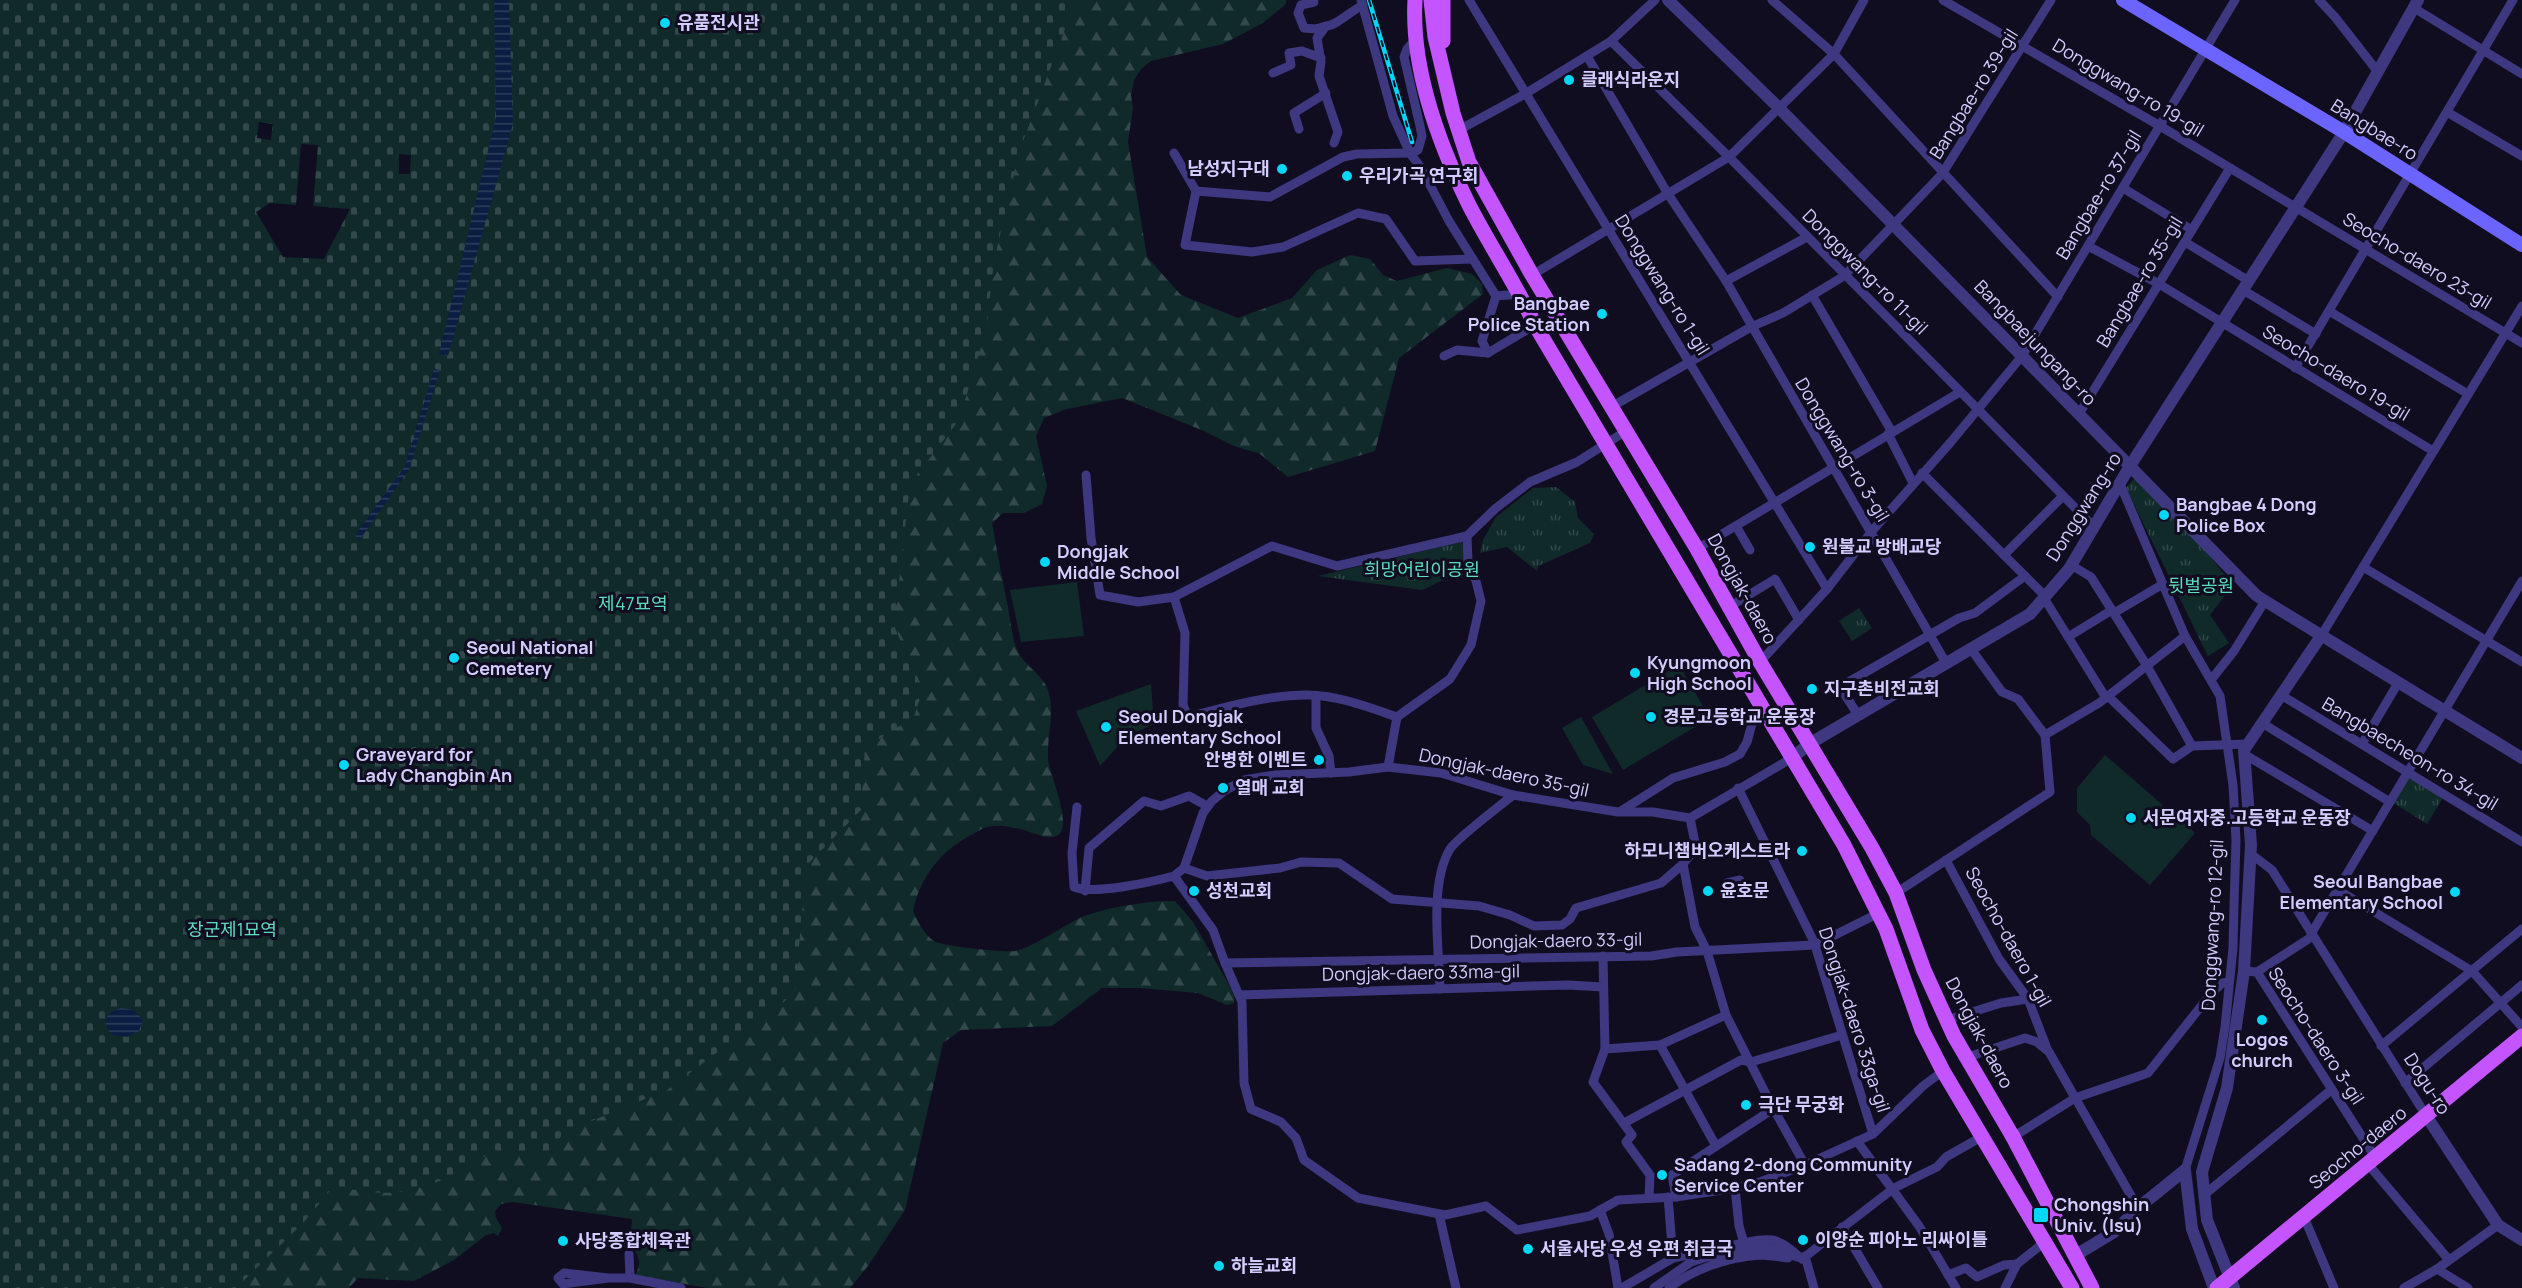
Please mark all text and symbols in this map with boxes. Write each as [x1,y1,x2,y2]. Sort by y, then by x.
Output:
place label: 유품전시관 [677,10,760,34]
marker: 유품전시관 [658,16,672,30]
street label: Bangbae-ro 39-gil [1923,24,2023,163]
street label: Donggwang-ro 19-gil [2048,32,2209,142]
place label: 클래식라운지 [1581,67,1680,91]
marker: 클래식라운지 [1562,73,1576,87]
street label: Bangbae-ro [2327,93,2422,165]
street label: Bangbae-ro 37-gil [2050,125,2146,264]
place label: 남성지구대 [1187,156,1270,180]
marker: 남성지구대 [1275,162,1289,176]
place label: 우리가곡 연구회 [1359,163,1479,187]
marker: 우리가곡 연구회 [1340,169,1354,183]
street label: Donggwang-ro 11-gil [1798,203,1934,339]
street label: Seocho-daero 23-gil [2339,206,2496,314]
street label: Donggwang-ro 1-gil [1610,210,1716,359]
street label: Bangbae-ro 35-gil [2091,212,2188,351]
street label: Bangbaejungang-ro [1969,274,2102,410]
place label: Bangbae Police Station [1468,291,1590,336]
marker: Bangbae Police Station [1595,307,1609,321]
street label: Seocho-daero 19-gil [2258,319,2415,426]
street label: Donggwang-ro 3-gil [1790,373,1895,526]
street label: Donggwang-ro [2040,448,2126,565]
place label: Bangbae 4 Dong Police Box [2176,492,2317,537]
marker: Bangbae 4 Dong Police Box [2157,508,2171,522]
street label: Dongjak-daero [1703,529,1783,648]
place label: 원불교 방배교당 [1822,534,1942,558]
place label: Dongjak Middle School [1057,539,1180,584]
marker: 원불교 방배교당 [1803,540,1817,554]
marker: Dongjak Middle School [1038,555,1052,569]
park label: 희망어린이공원 [1364,557,1480,581]
park label: 뒷벌공원 [2168,573,2234,597]
park label: 제47묘역 [598,591,668,615]
place label: Seoul National Cemetery [466,635,594,680]
place label: Kyungmoon High School [1647,650,1752,695]
marker: Seoul National Cemetery [447,651,461,665]
marker: Kyungmoon High School [1628,666,1642,680]
place label: 지구촌비전교회 [1824,676,1940,700]
marker: 지구촌비전교회 [1805,682,1819,696]
street label: Bangbaecheon-ro 34-gil [2318,691,2503,815]
place label: Seoul Dongjak Elementary School [1118,704,1281,749]
place label: 경문고등학교 운동장 [1663,704,1816,728]
marker: 경문고등학교 운동장 [1644,710,1658,724]
marker: Seoul Dongjak Elementary School [1099,720,1113,734]
place label: Graveyard for Lady Changbin An [356,742,512,787]
street label: Dongjak-daero 35-gil [1417,742,1591,802]
place label: 안병한 이벤트 [1204,747,1307,771]
marker: 안병한 이벤트 [1312,753,1326,767]
marker: Graveyard for Lady Changbin An [337,758,351,772]
place label: 열매 교회 [1235,775,1305,799]
marker: 열매 교회 [1216,781,1230,795]
place label: 서문여자중.고등학교 운동장 [2143,805,2351,829]
marker: 서문여자중.고등학교 운동장 [2124,811,2138,825]
place label: 하모니챔버오케스트라 [1624,838,1790,862]
street label: Donggwang-ro 12-gil [2196,839,2228,1011]
marker: 하모니챔버오케스트라 [1795,844,1809,858]
street label: Seocho-daero 1-gil [1960,862,2057,1011]
place label: Seoul Bangbae Elementary School [2280,869,2443,914]
place label: 성천교회 [1206,878,1272,902]
place label: 윤호문 [1720,878,1770,902]
marker: 성천교회 [1187,884,1201,898]
marker: 윤호문 [1701,884,1715,898]
marker: Seoul Bangbae Elementary School [2448,885,2462,899]
park label: 장군제1묘역 [187,917,277,941]
street label: Dongjak-daero 33ga-gil [1814,924,1896,1115]
street label: Dongjak-daero 33-gil [1469,926,1643,954]
street label: Dongjak-daero 33ma-gil [1322,958,1520,986]
street label: Seocho-daero 3-gil [2263,962,2370,1109]
street label: Dongjak-daero [1940,973,2019,1092]
marker: Logos church [2255,1013,2269,1027]
place label: Logos church [2231,1027,2293,1072]
street label: Dogu-ro [2399,1048,2457,1119]
place label: 극단 무궁화 [1758,1092,1845,1116]
marker: 극단 무궁화 [1739,1098,1753,1112]
street label: Seocho-daero [2303,1100,2411,1194]
place label: Sadang 2-dong Community Service Center [1674,1152,1912,1197]
marker: Sadang 2-dong Community Service Center [1655,1168,1669,1182]
place label: Chongshin Univ. (Isu) [2054,1192,2149,1237]
marker: Chongshin Univ. (Isu) [2032,1206,2050,1224]
place label: 이양순 피아노 리싸이틀 [1815,1227,1988,1251]
place label: 사당종합체육관 [575,1228,691,1252]
marker: 이양순 피아노 리싸이틀 [1796,1233,1810,1247]
marker: 사당종합체육관 [556,1234,570,1248]
place label: 서울사당 우성 우편 취급국 [1540,1236,1733,1260]
marker: 서울사당 우성 우편 취급국 [1521,1242,1535,1256]
place label: 하늘교회 [1231,1253,1297,1277]
marker: 하늘교회 [1212,1259,1226,1273]

